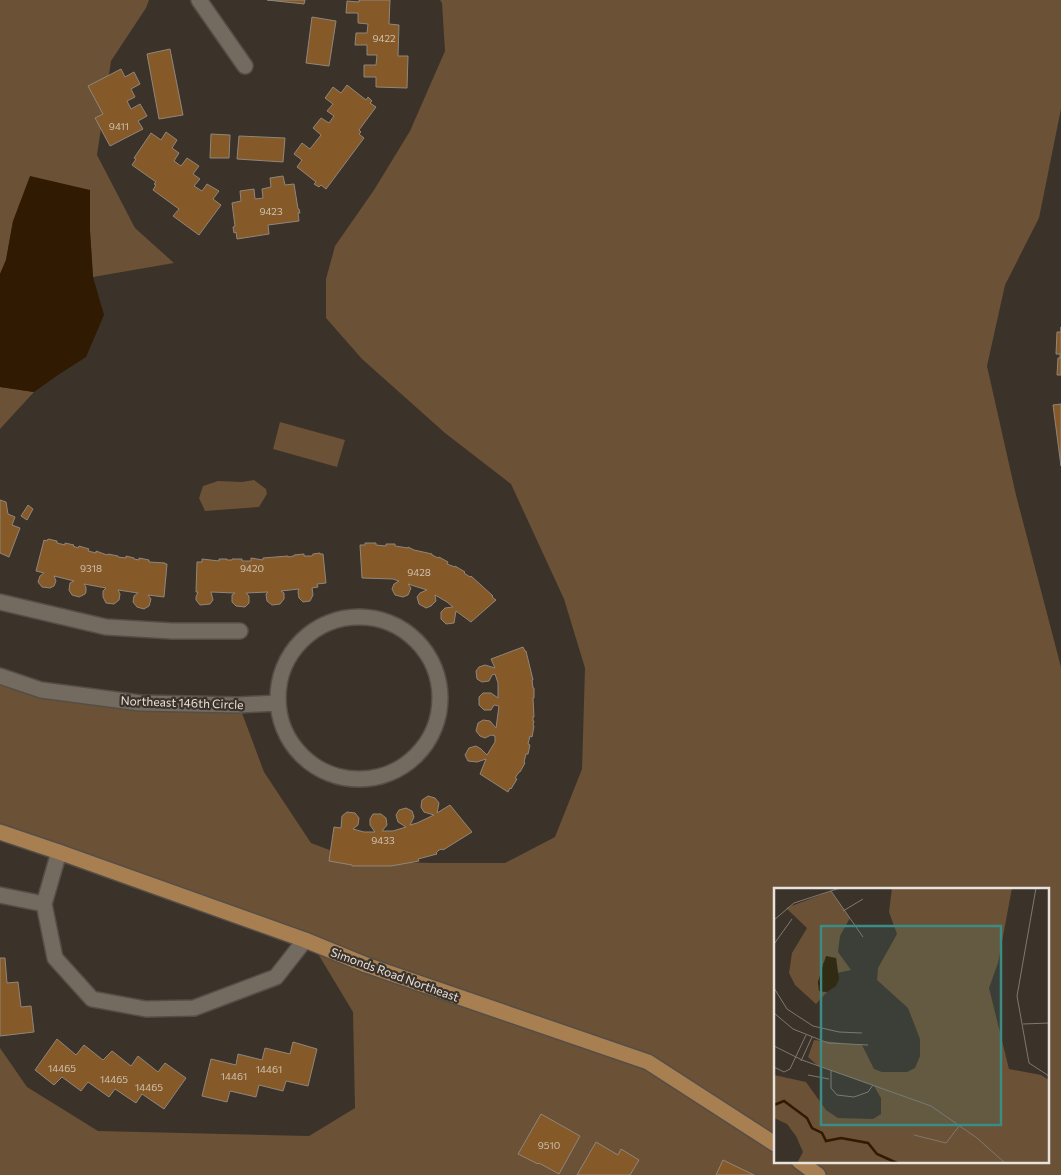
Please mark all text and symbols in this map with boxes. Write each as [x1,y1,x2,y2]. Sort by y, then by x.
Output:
house number: 9422 [372,32,396,44]
house number: 9411 [109,120,129,132]
house number: 9423 [259,205,283,217]
house number: 9318 [80,562,102,574]
house number: 9420 [240,562,264,574]
house number: 9428 [407,566,431,578]
street label: Northeast 146th Circle [120,693,244,711]
house number: 9433 [371,834,395,846]
inset map [774,888,1048,1162]
street label: Simonds Road Northeast [329,944,461,1004]
house number: 14465 [48,1062,76,1074]
house number: 14461 [256,1063,282,1075]
house number: 14461 [221,1070,247,1082]
house number: 14465 [100,1073,128,1085]
house number: 14465 [135,1081,163,1093]
house number: 9510 [538,1139,560,1151]

